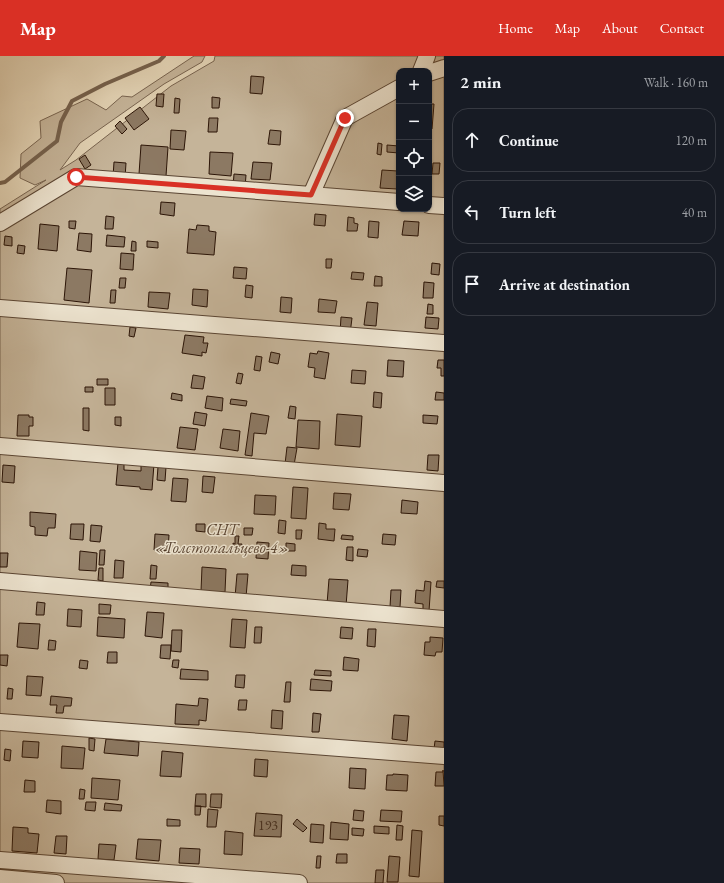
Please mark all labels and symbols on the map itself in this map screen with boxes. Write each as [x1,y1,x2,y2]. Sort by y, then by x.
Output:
route end [336,109,354,127]
route start [67,168,85,186]
park label: СНТ «Толстопальцево-4» [155,519,289,558]
house number: 193 [258,816,278,834]

